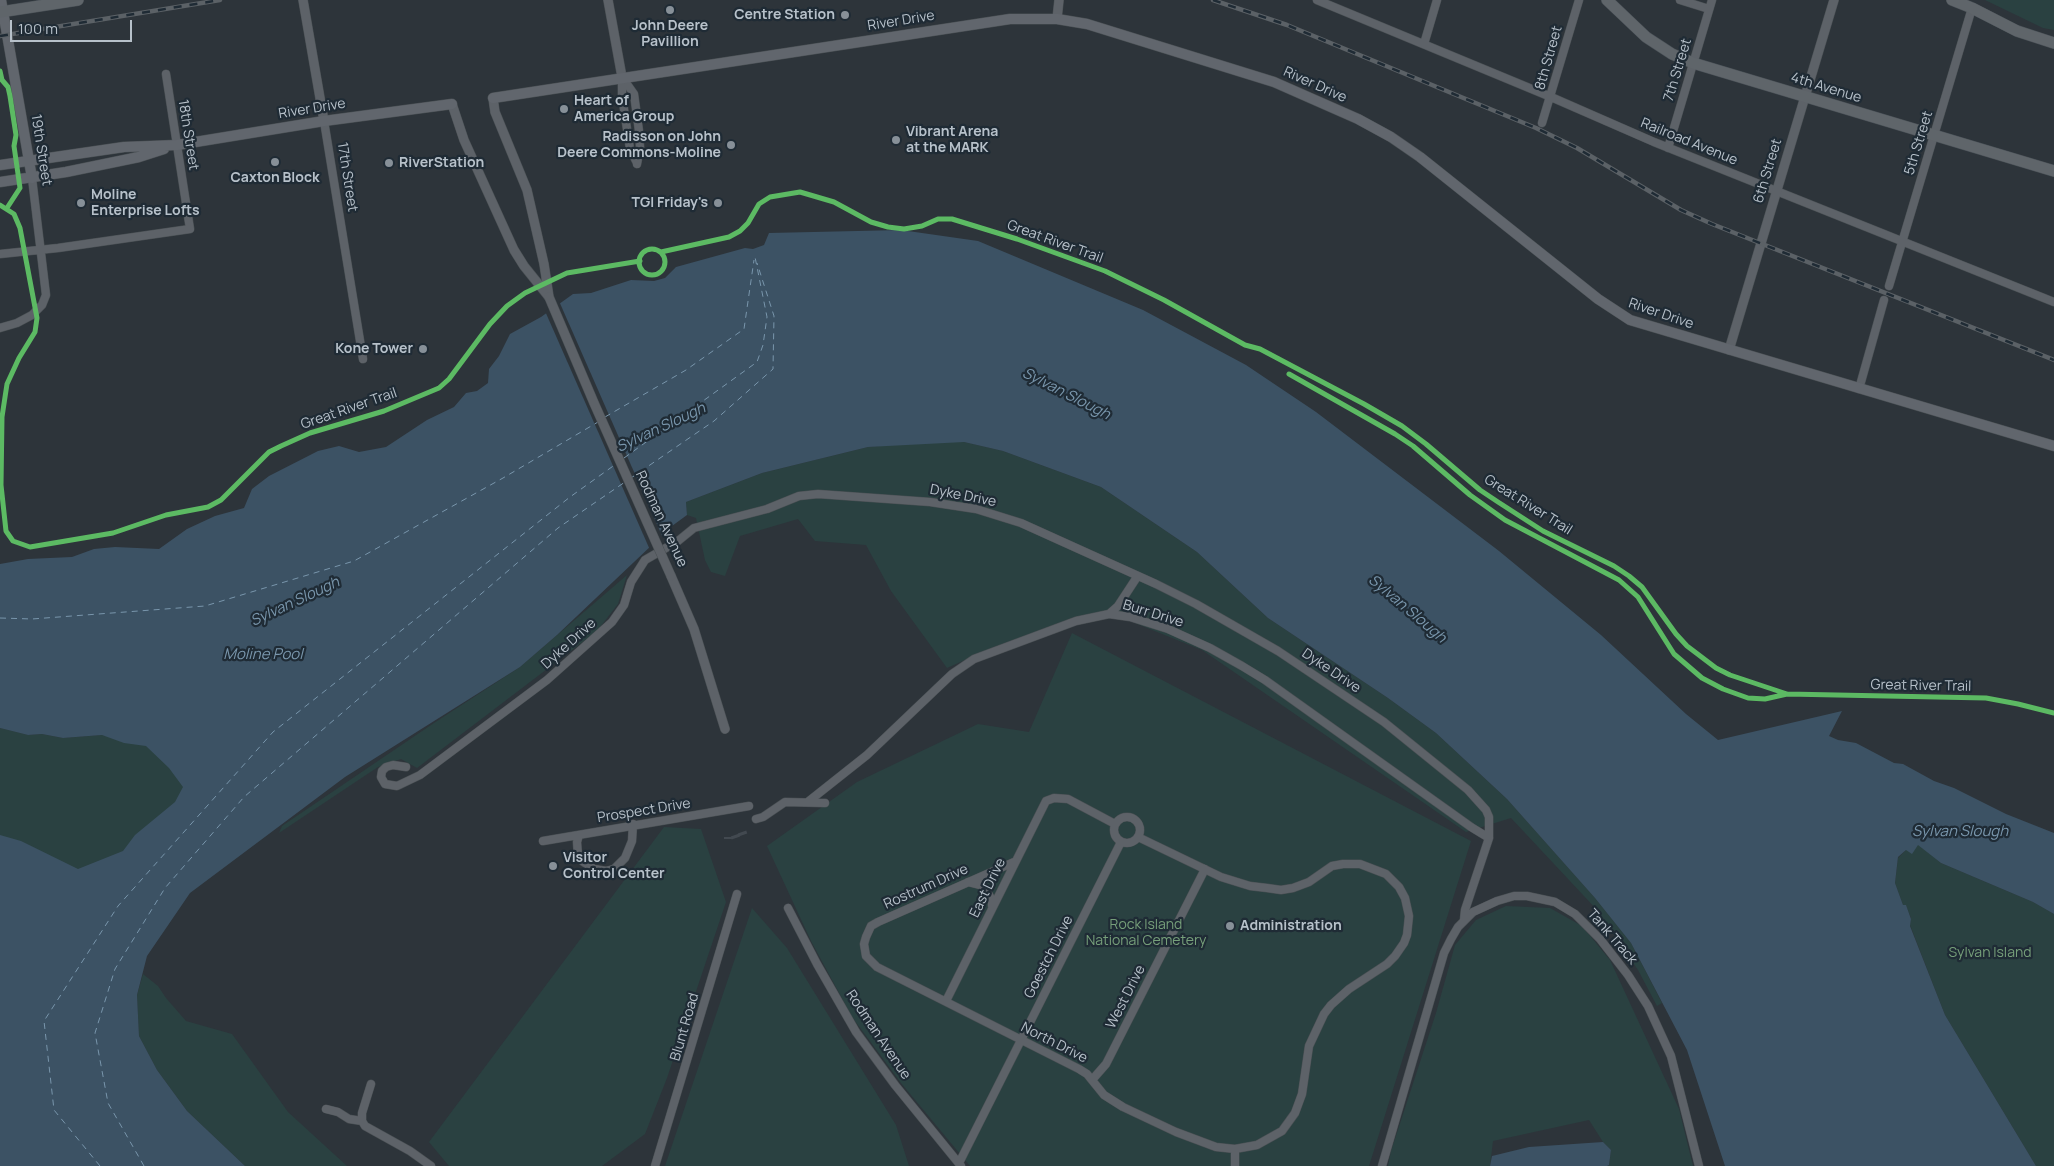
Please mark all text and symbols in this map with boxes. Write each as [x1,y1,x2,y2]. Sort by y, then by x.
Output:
marker: John Deere Pavillion [664,4,676,16]
place label: Centre Station [734,7,835,23]
street label: River Drive [866,7,936,35]
marker: Centre Station [839,9,851,21]
scale bar [12,10,135,42]
text: 100 m [18,18,58,39]
place label: John Deere Pavillion [632,18,708,50]
street label: 8th Street [1532,24,1566,92]
street label: 7th Street [1660,37,1696,103]
street label: River Drive [1281,64,1349,106]
street label: 4th Avenue [1789,69,1863,107]
place label: Heart of America Group [574,93,674,125]
street label: River Drive [277,95,347,123]
street label: 18th Street [174,98,202,172]
marker: Heart of America Group [558,103,570,115]
street label: 5th Street [1901,109,1937,177]
street label: 19th Street [27,113,55,187]
street label: Railroad Avenue [1638,115,1740,169]
place label: Vibrant Arena at the MARK [906,124,998,156]
place label: Radisson on John Deere Commons-Moline [557,129,721,162]
marker: Vibrant Arena at the MARK [890,134,902,146]
street label: 6th Street [1750,137,1786,205]
marker: Radisson on John Deere Commons-Moline [725,139,737,151]
street label: 17th Street [333,141,361,213]
place label: RiverStation [399,155,484,171]
marker: Caxton Block [269,156,281,168]
marker: RiverStation [383,157,395,169]
place label: Caxton Block [230,170,320,186]
place label: Moline Enterprise Lofts [91,187,200,220]
place label: TGI Friday's [631,195,708,211]
marker: Moline Enterprise Lofts [75,197,87,209]
marker: TGI Friday's [712,197,724,209]
street label: Great River Trail [1005,217,1105,267]
street label: River Drive [1626,295,1696,333]
place label: Kone Tower [335,341,413,357]
marker: Kone Tower [417,343,429,355]
water label: Sylvan Slough [1019,364,1113,424]
street label: Great River Trail [299,385,399,433]
water label: Sylvan Slough [614,400,708,456]
street label: Rodman Avenue [631,468,691,570]
street label: Great River Trail [1481,471,1575,539]
street label: Dyke Drive [928,481,998,511]
water label: Sylvan Slough [1364,571,1450,647]
water label: Sylvan Slough [248,574,342,630]
street label: Burr Drive [1121,597,1185,631]
street label: Dyke Drive [538,615,600,673]
street label: Dyke Drive [1298,645,1364,697]
water label: Moline Pool [223,646,303,664]
street label: Great River Trail [1871,677,1971,695]
street label: Prospect Drive [596,795,692,827]
water label: Sylvan Slough [1912,823,2008,841]
place label: Visitor Control Center [563,850,665,882]
street label: East Drive [966,855,1010,921]
marker: Visitor Control Center [547,860,559,872]
street label: Rostrum Drive [881,861,971,913]
street label: Tank Track [1583,906,1641,968]
street label: Goestch Drive [1021,913,1077,1001]
park label: Rock Island National Cemetery [1086,917,1206,950]
place label: Administration [1240,918,1342,934]
marker: Administration [1224,920,1236,932]
park label: Sylvan Island [1949,945,2031,961]
street label: West Drive [1103,962,1149,1032]
street label: Rodman Avenue [842,987,914,1083]
street label: Blunt Road [667,991,703,1063]
street label: North Drive [1018,1019,1090,1067]

